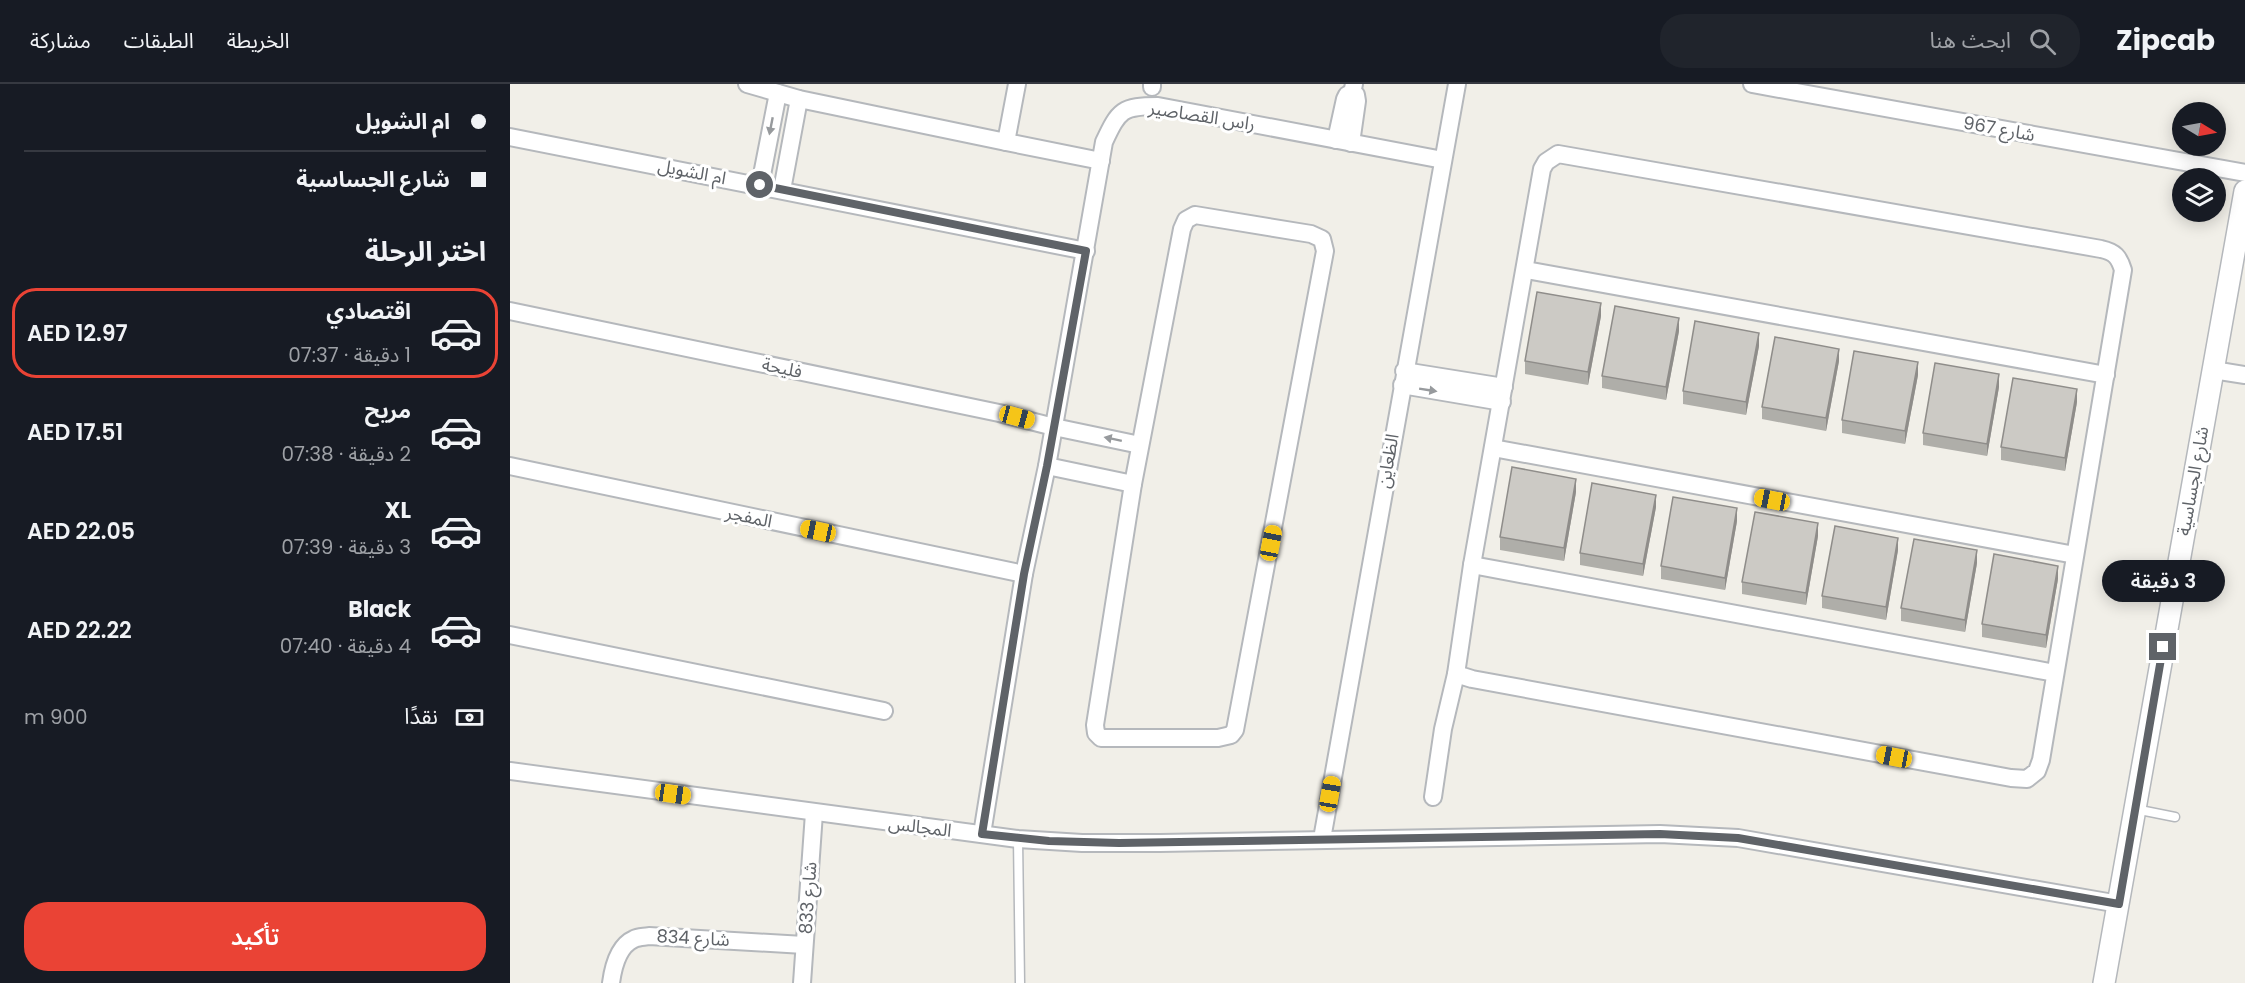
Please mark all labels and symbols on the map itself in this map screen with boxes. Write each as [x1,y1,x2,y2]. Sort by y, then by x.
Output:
street label: راس القصاصير [1146,95,1257,136]
north arrow [2172,102,2226,156]
street label: شارع 967 [1961,110,2037,149]
one-way arrow [767,117,776,136]
street label: ام الشويل [655,153,728,192]
route start [746,171,773,198]
street label: فليحة [760,351,804,384]
one-way arrow [1419,385,1438,394]
car [997,404,1037,430]
street label: شارع الجساسية [2171,424,2216,538]
street label: الظعاين [1370,432,1405,490]
one-way arrow [1104,434,1122,444]
car [1753,488,1791,512]
street label: المفجر [723,499,775,534]
car [799,518,837,544]
car [1259,524,1283,562]
callout: 3 دقيقة [2102,560,2224,602]
route end [2149,633,2176,660]
car [1875,745,1913,769]
car [1318,775,1342,813]
car [654,783,692,805]
street label: المجالس [887,810,953,843]
street label: شارع 833 [793,861,824,935]
street label: شارع 834 [656,923,730,954]

